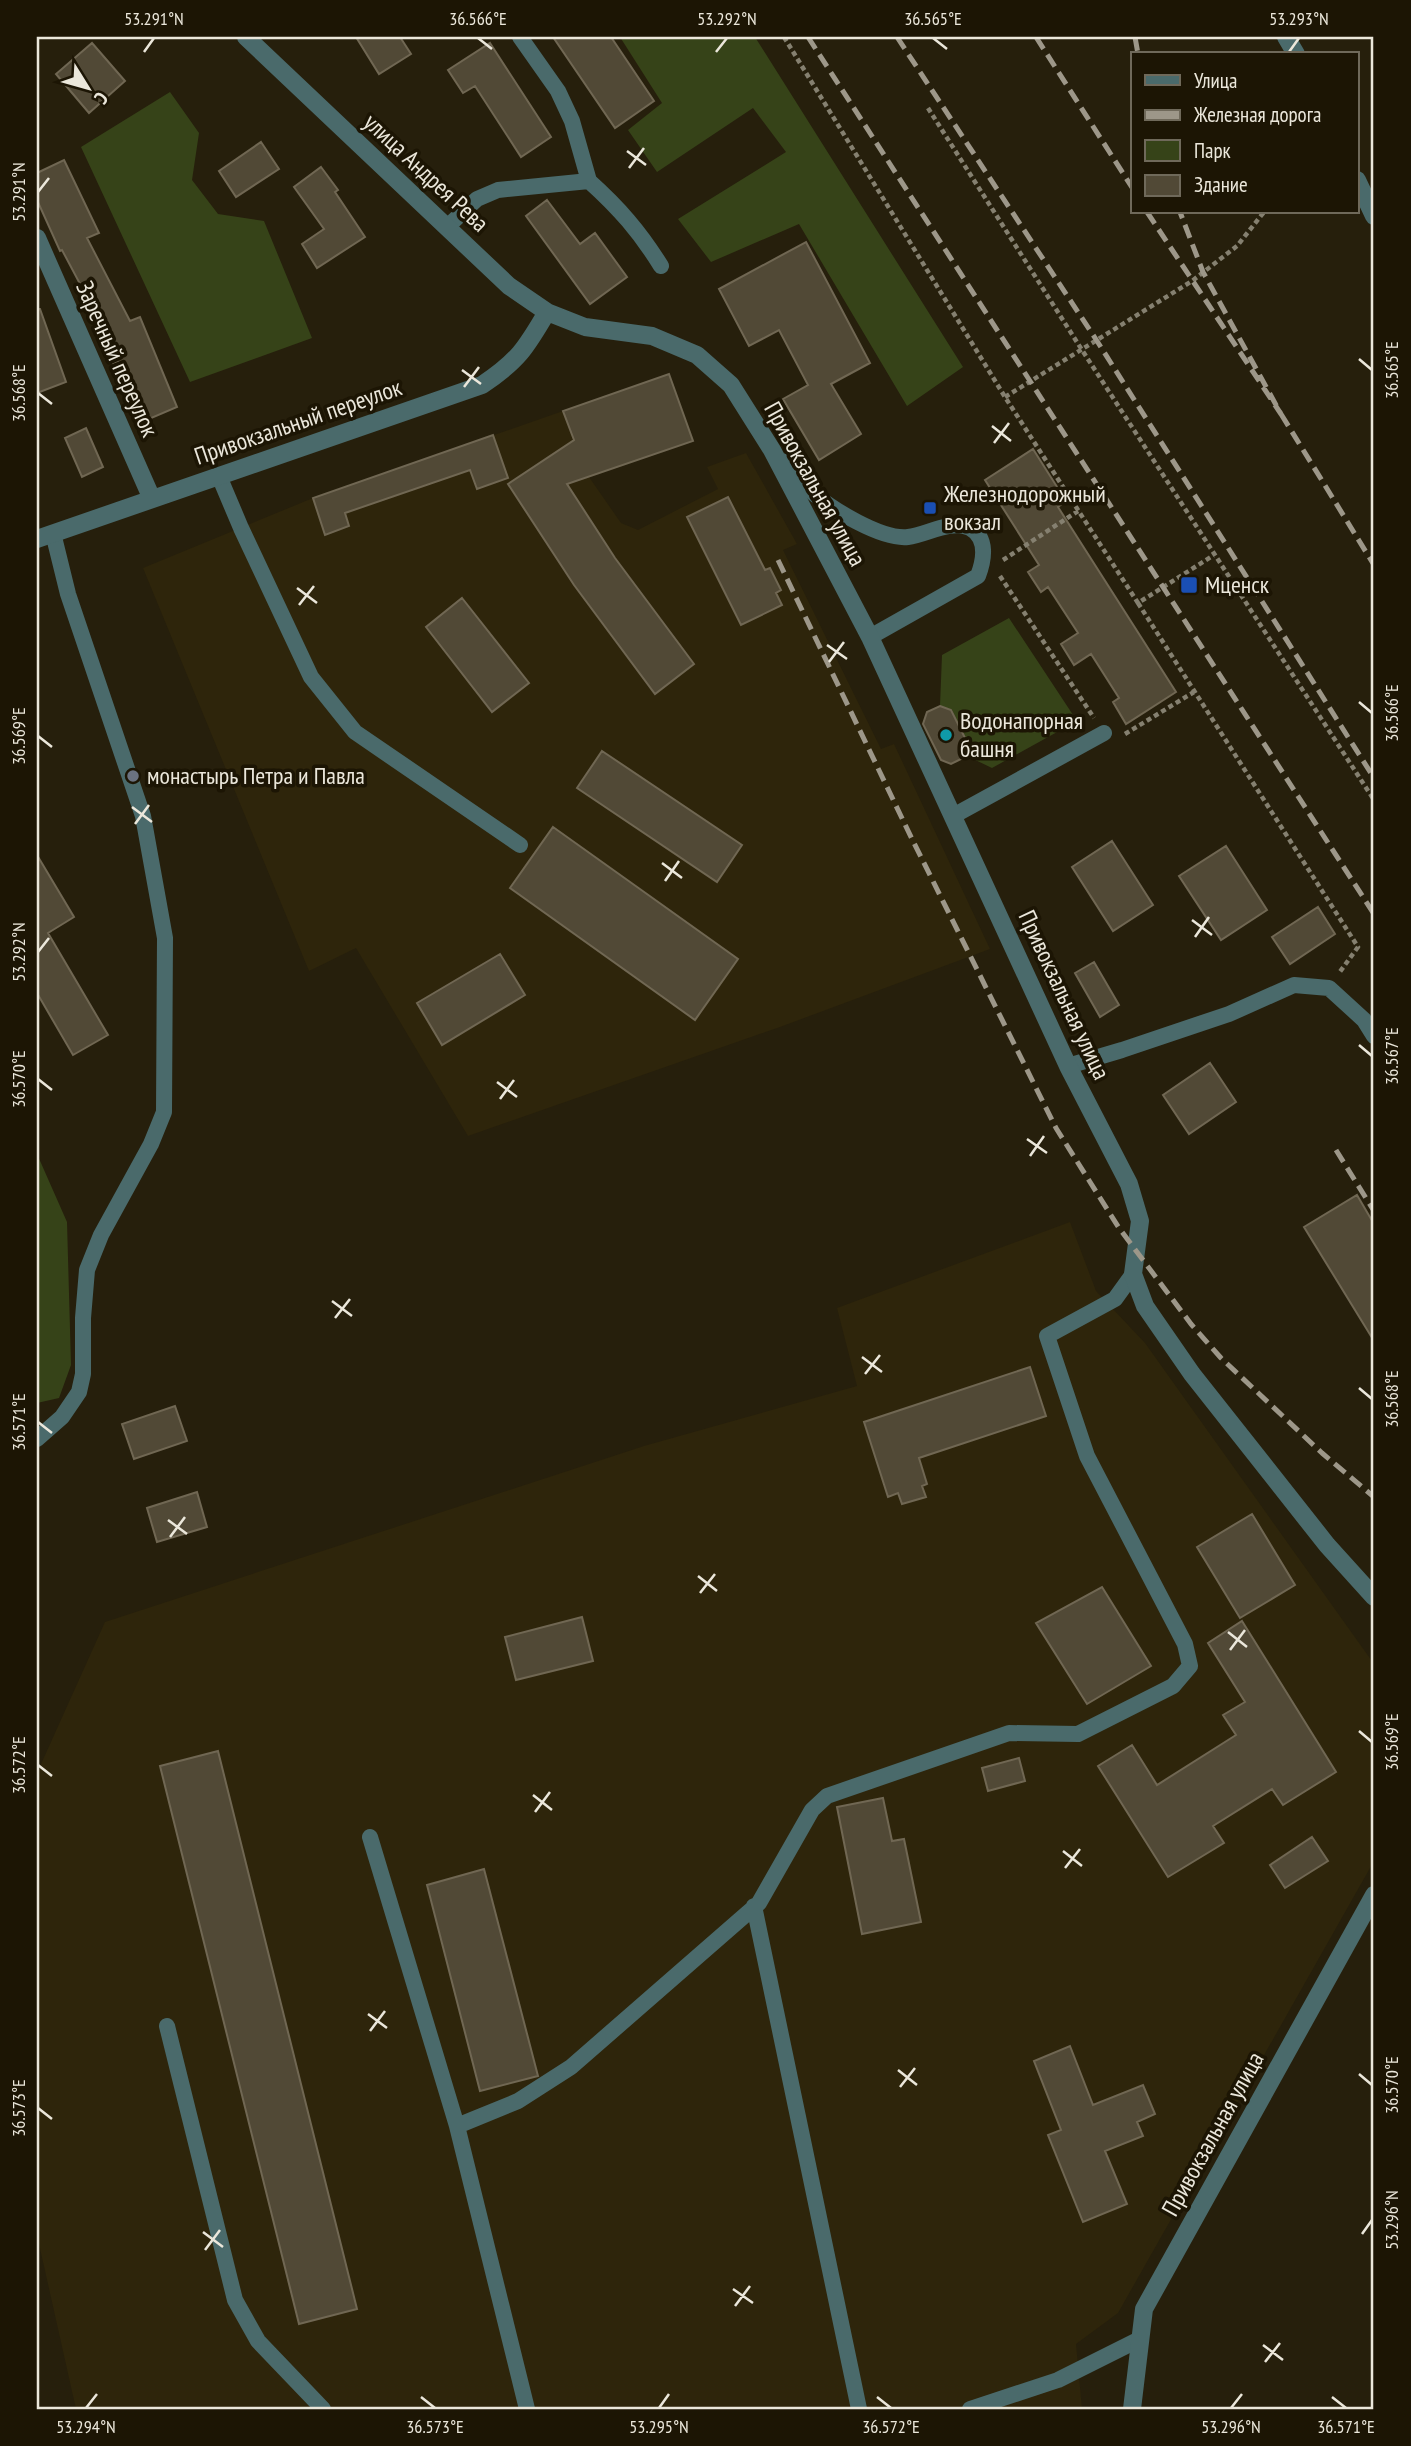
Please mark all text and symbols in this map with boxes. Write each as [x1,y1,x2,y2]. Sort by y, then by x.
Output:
text: 53.291°N [124,7,184,30]
text: 36.566°E [449,7,507,30]
text: 53.292°N [697,7,757,30]
text: 36.565°E [904,7,962,30]
text: 53.293°N [1269,7,1329,30]
north arrow [52,52,122,122]
legend [1131,52,1358,214]
text: Улица [1194,67,1237,94]
text: С [89,88,114,109]
text: Железная дорога [1193,101,1321,128]
street label: улица Андрея Рева [357,107,495,239]
text: Парк [1194,137,1231,164]
text: 53.291°N [7,162,30,222]
text: Здание [1194,171,1248,198]
street label: Заречный переулок [69,276,166,442]
text: 36.565°E [1380,341,1403,399]
text: 36.568°E [7,364,30,422]
street label: Привокзальный переулок [190,371,406,472]
street label: Привокзальная улица [757,396,873,571]
place label: Железнодорожный вокзал [943,478,1106,537]
marker: Железнодорожный вокзал [922,500,938,516]
place label: Мценск [1205,569,1270,600]
marker: Мценск [1179,575,1199,595]
text: 36.566°E [1380,684,1403,742]
place label: Водонапорная башня [960,705,1083,764]
text: 36.569°E [7,707,30,765]
marker: Водонапорная башня [938,727,954,743]
place label: монастырь Петра и Павла [147,760,365,791]
marker: монастырь Петра и Павла [125,768,141,784]
street label: Привокзальная улица [1012,905,1117,1084]
text: 53.292°N [7,922,30,982]
text: 36.567°E [1380,1027,1403,1085]
text: 36.570°E [7,1050,30,1108]
text: 36.568°E [1380,1370,1403,1428]
text: 36.571°E [7,1393,30,1451]
text: 36.569°E [1380,1713,1403,1771]
text: 36.572°E [7,1736,30,1794]
street label: Привокзальная улица [1155,2046,1271,2221]
text: 36.570°E [1380,2056,1403,2114]
text: 36.573°E [7,2079,30,2137]
text: 53.296°N [1380,2190,1403,2250]
text: 53.294°N [56,2415,116,2438]
text: 36.573°E [406,2415,464,2438]
text: 53.295°N [629,2415,689,2438]
text: 36.572°E [862,2415,920,2438]
text: 53.296°N [1201,2415,1261,2438]
text: 36.571°E [1317,2415,1375,2438]

